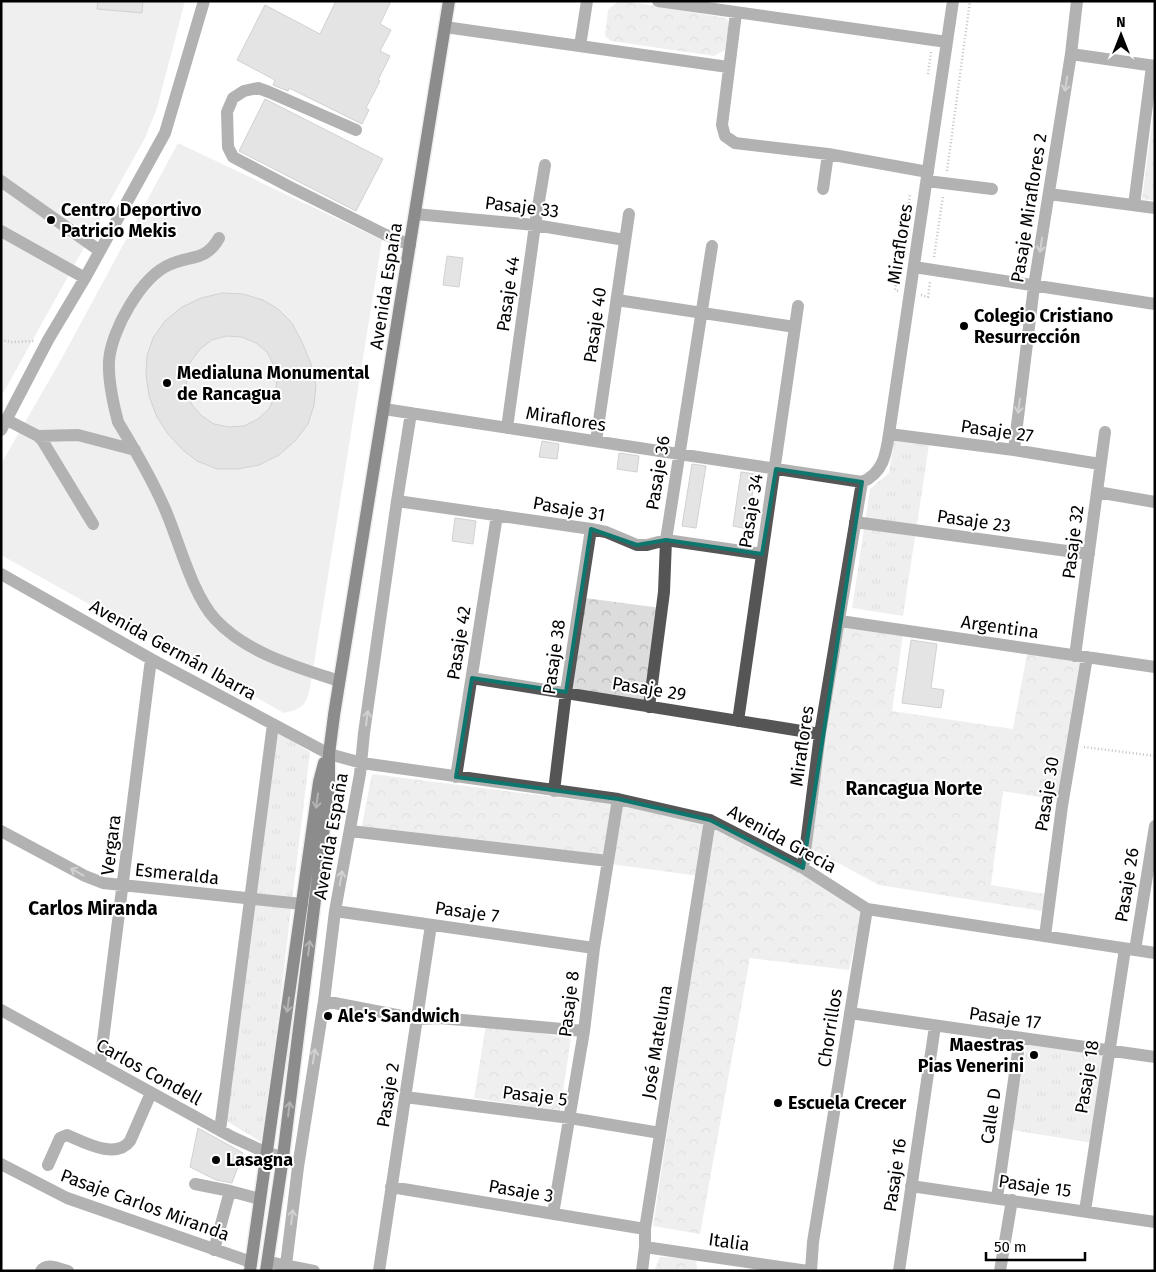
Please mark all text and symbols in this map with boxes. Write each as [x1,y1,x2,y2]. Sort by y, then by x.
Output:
north arrow [1096,10,1146,60]
text: N [1116,14,1126,31]
one-way arrow [1061,76,1071,92]
street label: Pasaje Miraflores 2 [1006,132,1052,284]
street label: Pasaje 33 [484,192,560,222]
place label: Centro Deportivo Patricio Mekis [61,199,201,242]
street label: Miraflores [883,202,917,286]
marker: Centro Deportivo Patricio Mekis [45,214,57,226]
street label: Avenida España [365,221,407,351]
one-way arrow [1035,236,1045,252]
street label: Pasaje 44 [492,255,524,333]
street label: Pasaje 40 [579,286,611,364]
place label: Colegio Cristiano Resurrección [974,305,1113,348]
marker: Colegio Cristiano Resurrección [958,320,970,332]
place label: Medialuna Monumental de Rancagua [177,362,370,405]
marker: Medialuna Monumental de Rancagua [161,377,173,389]
one-way arrow [1014,398,1024,414]
street label: Miraflores [524,402,608,436]
street label: Pasaje 27 [959,415,1035,447]
street label: Pasaje 36 [641,434,675,512]
street label: Pasaje 34 [734,472,768,550]
street label: Pasaje 31 [531,492,607,526]
street label: Pasaje 32 [1058,504,1088,580]
street label: Pasaje 23 [936,505,1012,537]
street label: Avenida Germán Ibarra [86,595,260,705]
street label: Pasaje 42 [442,604,476,682]
street label: Argentina [960,611,1040,643]
street label: Pasaje 38 [538,618,570,696]
street label: Pasaje 29 [610,672,688,706]
street label: Miraflores [785,704,819,788]
one-way arrow [362,710,372,726]
street label: Pasaje 30 [1030,755,1064,833]
street label: Avenida España [309,771,353,901]
district label: Rancagua Norte [846,777,982,800]
one-way arrow [311,792,321,808]
street label: Avenida Grecia [724,800,840,878]
street label: Vergara [96,813,126,877]
street label: Pasaje 26 [1110,846,1144,924]
street label: Esmeralda [134,859,220,889]
one-way arrow [70,867,85,876]
one-way arrow [337,870,347,886]
district label: Carlos Miranda [28,897,158,920]
street label: Pasaje 7 [434,897,500,927]
one-way arrow [304,940,314,956]
street label: Pasaje 8 [554,970,584,1038]
street label: José Mateluna [637,984,677,1100]
street label: Chorrillos [813,987,847,1069]
one-way arrow [282,996,292,1012]
street label: Pasaje 17 [968,1002,1042,1034]
place label: Ale's Sandwich [337,1005,460,1027]
marker: Ale's Sandwich [322,1010,334,1022]
street label: Carlos Condell [92,1034,206,1110]
place label: Maestras Pias Venerini [918,1034,1024,1077]
street label: Pasaje 18 [1070,1039,1104,1115]
one-way arrow [310,1048,320,1064]
marker: Maestras Pias Venerini [1028,1049,1040,1061]
street label: Pasaje 2 [372,1061,404,1129]
street label: Pasaje 5 [501,1081,569,1111]
street label: Calle D [976,1087,1006,1145]
place label: Escuela Crecer [788,1092,907,1114]
marker: Escuela Crecer [772,1097,784,1109]
one-way arrow [284,1101,294,1117]
street label: Pasaje 16 [879,1137,911,1213]
place label: Lasagna [226,1149,293,1171]
marker: Lasagna [210,1154,222,1166]
street label: Pasaje Carlos Miranda [57,1164,233,1246]
street label: Pasaje 15 [997,1170,1073,1202]
street label: Pasaje 3 [487,1175,555,1207]
one-way arrow [287,1209,297,1225]
street label: Italia [707,1228,751,1256]
scale bar [986,1230,1085,1262]
text: 50 m [994,1238,1027,1256]

